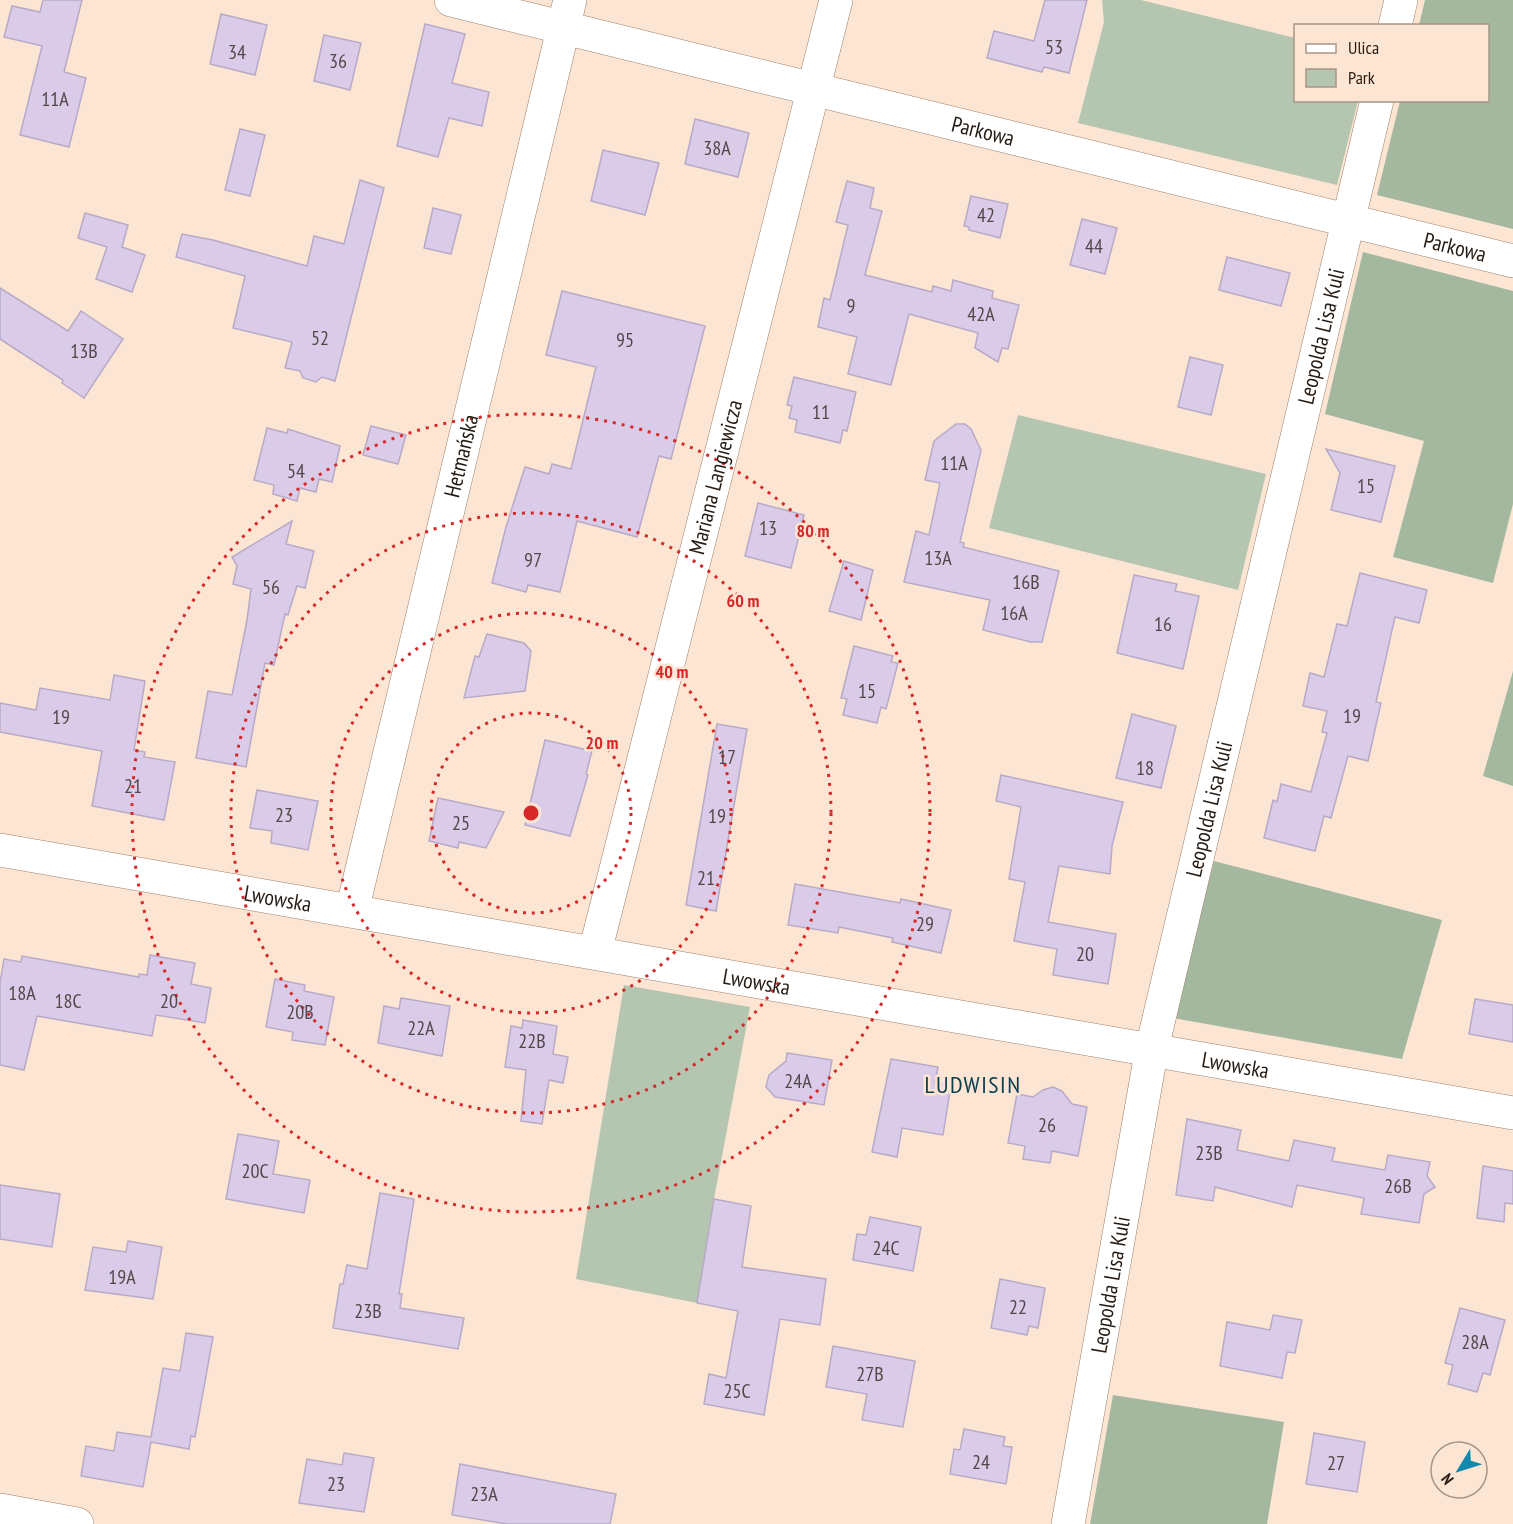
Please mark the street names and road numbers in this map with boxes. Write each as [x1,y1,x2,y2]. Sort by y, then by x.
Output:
street label: Parkowa [949,110,1017,152]
street label: Parkowa [1421,226,1489,268]
street label: Leopolda Lisa Kuli [1291,265,1351,407]
street label: Mariana Langiewicza [682,397,748,557]
street label: Hetmańska [437,411,484,500]
street label: Leopolda Lisa Kuli [1179,738,1238,880]
street label: Lwowska [242,879,314,918]
street label: Lwowska [721,962,792,1001]
street label: Lwowska [1200,1045,1271,1084]
street label: Leopolda Lisa Kuli [1084,1214,1136,1355]

